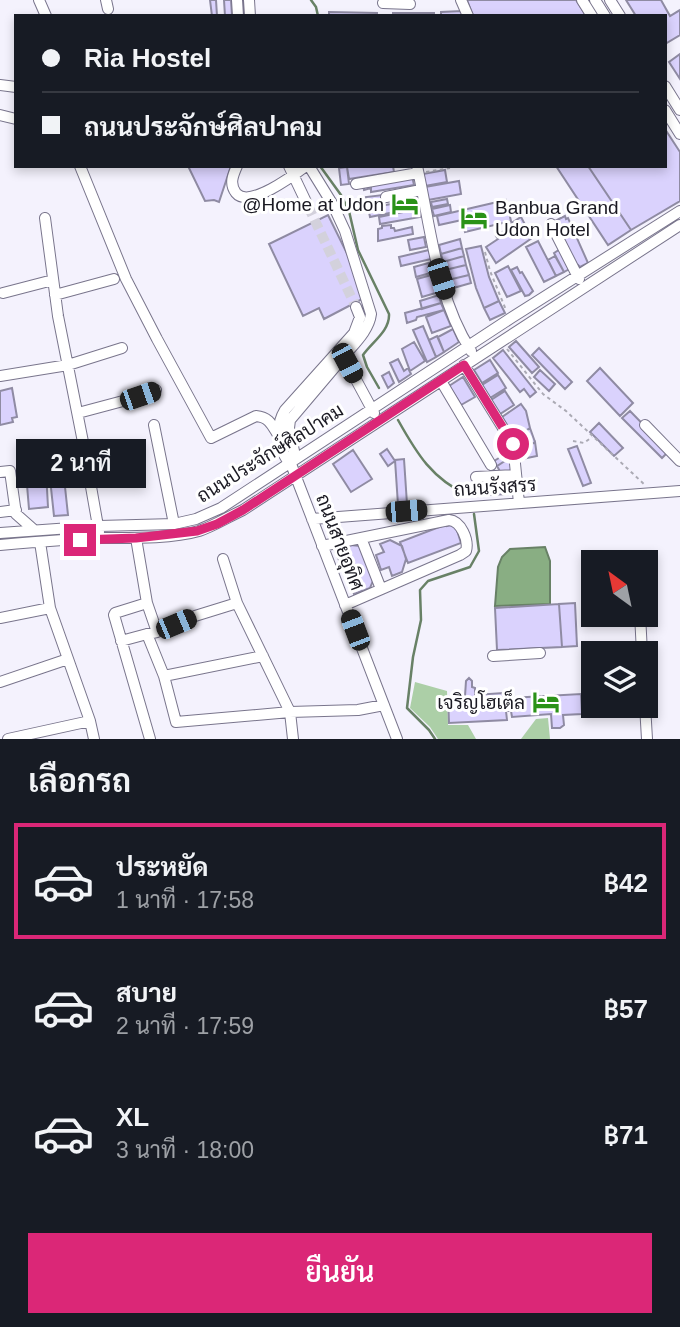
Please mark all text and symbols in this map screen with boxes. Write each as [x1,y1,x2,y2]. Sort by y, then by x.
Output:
text: Ria Hostel [84,43,211,73]
text: ถนนประจักษ์ศิลปาคม [84,112,322,142]
hotel icon: @Home at Udon [390,189,420,219]
place label: @Home at Udon [242,194,384,215]
place label: Banbua Grand Udon Hotel [495,197,619,240]
hotel icon: Banbua Grand Udon Hotel [459,203,489,233]
car [425,256,458,302]
car [328,340,367,386]
car [117,379,164,413]
street label: ถนนประจักษ์ศิลปาคม [192,398,347,507]
route start [497,428,529,460]
callout: 2 นาที [15,438,145,488]
text: 2 นาที [50,450,112,476]
street label: ถนนรังสรร [453,474,537,500]
street label: ถนนสายอุทิศ [310,491,368,594]
car [385,499,428,523]
route end [64,524,96,556]
north arrow [581,550,658,626]
map controls [581,550,658,718]
car [153,606,200,642]
car [338,607,373,653]
button: layers [581,641,658,718]
hotel icon: เจริญโฮเต็ล [531,687,561,717]
place label: เจริญโฮเต็ล [437,689,525,714]
text: เลือกรถ [28,763,131,799]
icon: car [32,850,95,913]
text: ประหยัด [116,852,209,882]
text: ฿42 [604,868,648,898]
text: 1 นาที · 17:58 [116,887,254,913]
icon: car [32,976,95,1039]
text: สบาย [116,978,177,1008]
text: ฿57 [604,994,648,1024]
text: 2 นาที · 17:59 [116,1013,254,1039]
icon: car [32,1102,95,1165]
text: XL [116,1102,149,1132]
text: ฿71 [604,1120,648,1150]
text: 3 นาที · 18:00 [116,1137,254,1163]
button: ยืนยัน [28,1233,652,1313]

